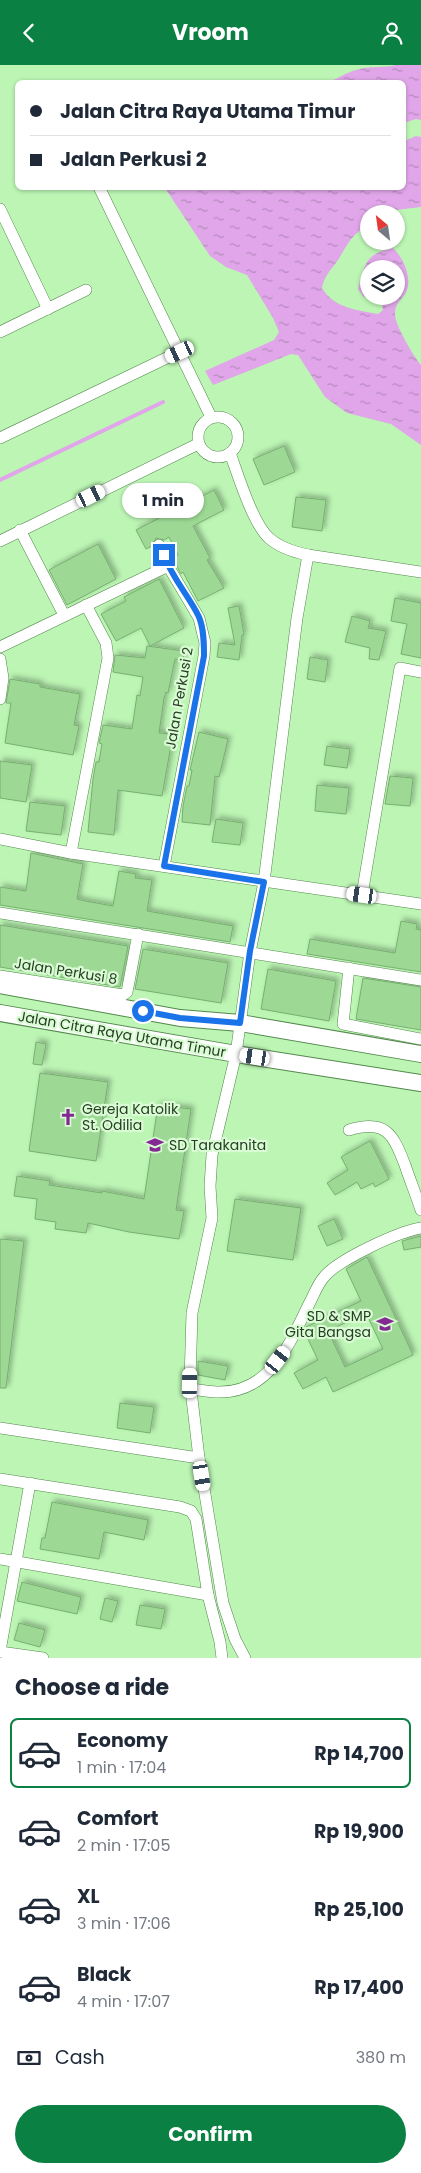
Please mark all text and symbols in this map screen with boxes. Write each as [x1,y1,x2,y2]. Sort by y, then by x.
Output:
text: Vroom [172,17,249,48]
icon: back [15,19,43,47]
icon: person [378,19,406,47]
text: Jalan Citra Raya Utama Timur [60,98,355,125]
text: Jalan Perkusi 2 [60,146,207,173]
north arrow [360,205,405,250]
map controls [360,205,405,305]
button: layers [360,260,405,305]
car [163,339,196,365]
car [74,483,107,509]
callout: 1 min [123,483,205,517]
text: 1 min [142,489,184,512]
route end [153,544,175,566]
street label: Jalan Perkusi 2 [160,645,198,751]
car [346,885,377,905]
street label: Jalan Perkusi 8 [13,953,119,989]
route start [132,1000,154,1022]
street label: Jalan Citra Raya Utama Timur [17,1006,227,1062]
car [239,1047,270,1067]
place label: Gereja Katolik St. Odilia [82,1099,179,1135]
church icon: Gereja Katolik St. Odilia [58,1107,78,1127]
school or university icon: SD Tarakanita [145,1135,165,1155]
place label: SD Tarakanita [169,1135,266,1155]
place label: SD & SMP Gita Bangsa [285,1306,371,1342]
school or university icon: SD & SMP Gita Bangsa [375,1314,395,1334]
car [262,1344,293,1376]
car [182,1368,197,1398]
car [192,1460,211,1492]
text: Choose a ride [15,1672,169,1703]
text: Economy [77,1727,168,1754]
icon: car [17,1731,62,1776]
text: Rp 14,700 [314,1740,404,1767]
text: 1 min · 17:04 [77,1756,166,1779]
text: Comfort [77,1805,159,1832]
icon: car [17,1809,62,1854]
text: Rp 19,900 [314,1818,404,1845]
text: 2 min · 17:05 [77,1834,170,1857]
text: XL [77,1883,100,1910]
icon: car [17,1887,62,1932]
text: Rp 25,100 [314,1896,404,1923]
text: 3 min · 17:06 [77,1912,171,1935]
text: Black [77,1961,131,1988]
icon: car [17,1965,62,2010]
text: Rp 17,400 [314,1974,404,2001]
text: 4 min · 17:07 [77,1990,170,2013]
icon: cash [15,2044,43,2072]
text: Cash [55,2044,105,2071]
text: 380 m [356,2046,406,2069]
button: Confirm [15,2105,406,2163]

